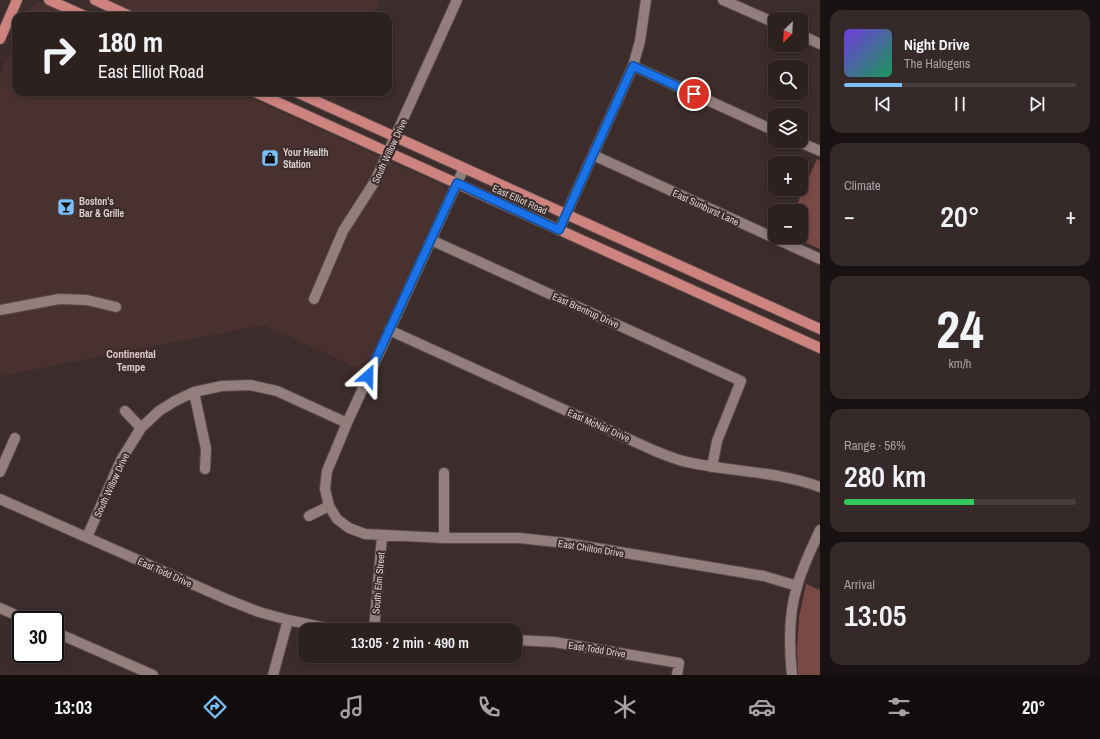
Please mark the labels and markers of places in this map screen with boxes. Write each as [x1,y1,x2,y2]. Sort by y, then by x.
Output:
pin [677,77,711,111]
place label: Your Health Station [283,146,328,171]
shop icon: Your Health Station [260,148,280,168]
place label: Boston's Bar & Grille [79,195,125,220]
bar icon: Boston's Bar & Grille [56,197,76,217]

